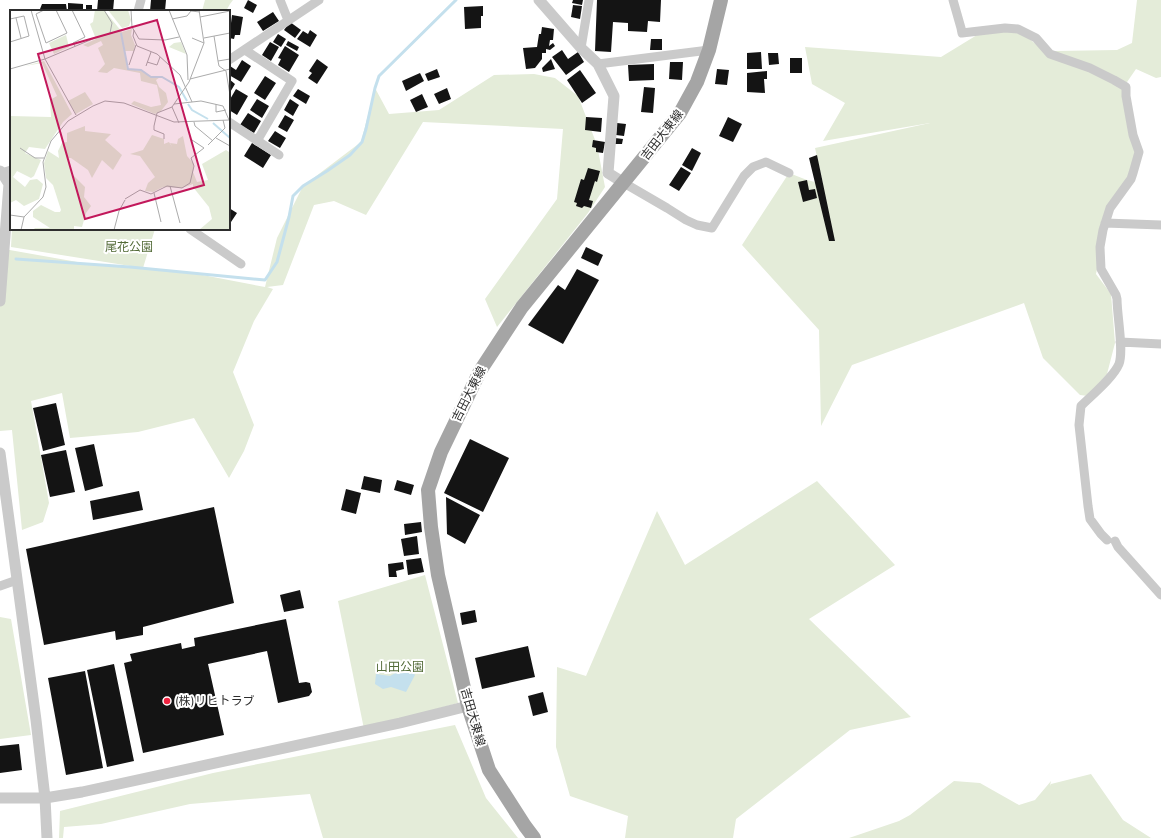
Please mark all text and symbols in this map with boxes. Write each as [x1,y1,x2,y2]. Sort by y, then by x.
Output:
inset map [10,10,230,230]
street label: 吉田大東線 [637,106,687,164]
park label: 尾花公園 [105,239,153,255]
street label: 吉田大東線 [448,364,490,424]
park label: 山田公園 [376,659,424,675]
street label: 吉田大東線 [457,686,489,748]
place label: (株)リヒトラブ [175,693,255,709]
marker: (株)リヒトラブ [162,696,172,706]

